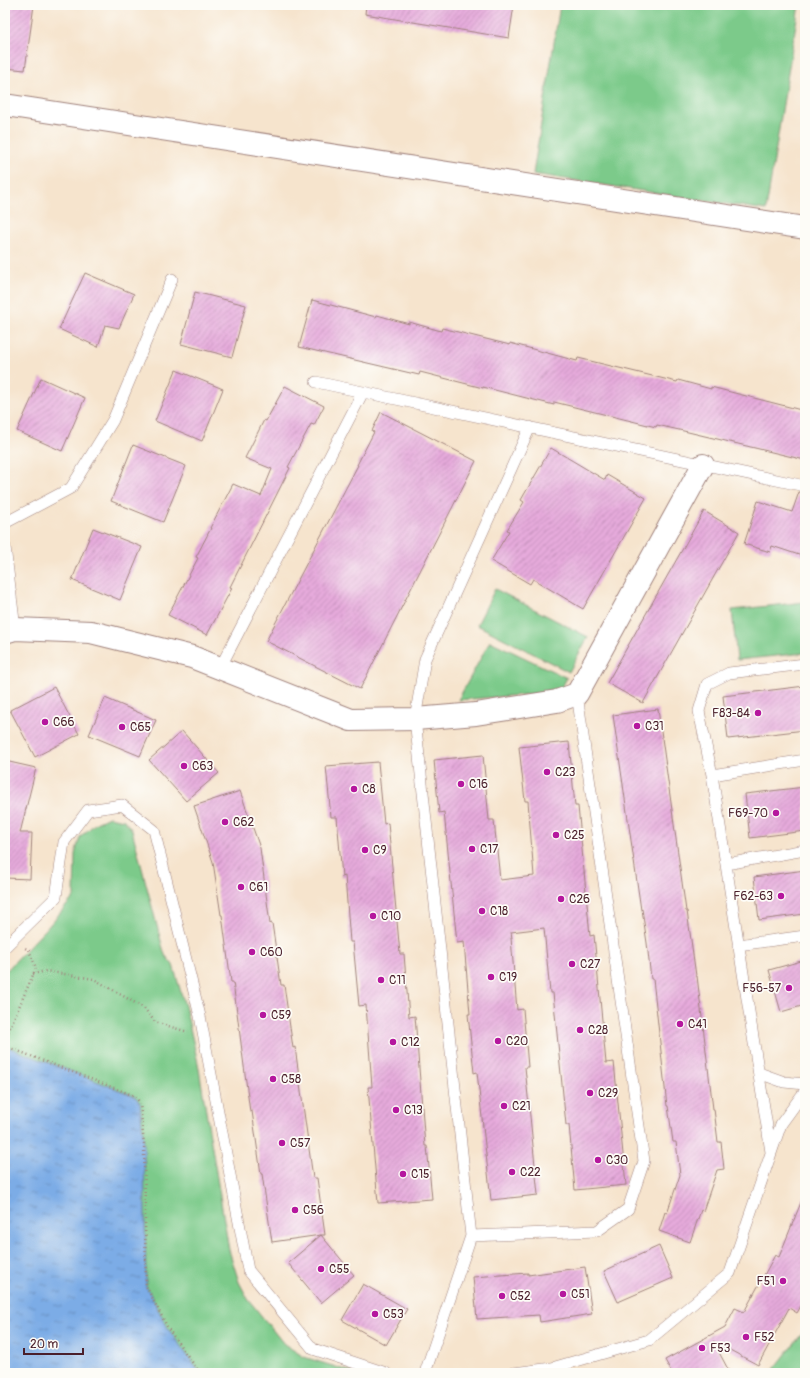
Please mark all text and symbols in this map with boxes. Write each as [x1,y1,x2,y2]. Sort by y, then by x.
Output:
place label: F83-84 [712,706,750,721]
marker: F83-84 [753,708,763,718]
place label: C66 [53,715,74,730]
marker: C66 [40,717,50,727]
place label: C31 [645,719,664,734]
place label: C65 [130,720,151,735]
marker: C31 [632,721,642,731]
marker: C65 [117,722,127,732]
place label: C63 [192,759,213,774]
marker: C63 [179,761,189,771]
place label: C23 [555,765,576,780]
marker: C23 [542,767,552,777]
place label: C16 [469,777,488,792]
marker: C16 [456,779,466,789]
place label: C8 [362,782,375,797]
marker: C8 [349,784,359,794]
place label: F69-70 [728,806,768,821]
marker: F69-70 [771,808,781,818]
place label: C62 [233,815,254,830]
marker: C62 [220,817,230,827]
place label: C25 [564,828,585,843]
marker: C25 [551,830,561,840]
place label: C17 [480,842,499,857]
place label: C9 [373,843,387,858]
marker: C17 [467,844,477,854]
marker: C9 [360,845,370,855]
place label: C61 [249,880,268,895]
marker: C61 [236,882,246,892]
place label: F62-63 [733,889,773,904]
marker: F62-63 [776,891,786,901]
place label: C26 [569,892,590,907]
marker: C26 [556,894,566,904]
place label: C18 [490,904,508,919]
marker: C18 [477,906,487,916]
place label: C10 [381,909,401,924]
marker: C10 [368,911,378,921]
place label: C60 [260,945,283,960]
marker: C60 [247,947,257,957]
place label: C27 [580,957,601,972]
marker: C27 [567,959,577,969]
place label: C19 [499,970,517,985]
marker: C19 [486,972,496,982]
place label: C11 [389,973,406,988]
marker: C11 [376,975,386,985]
place label: F56-57 [742,981,782,996]
marker: F56-57 [784,983,794,993]
place label: C59 [271,1008,291,1023]
marker: C59 [258,1010,268,1020]
place label: C41 [688,1017,707,1032]
marker: C41 [675,1019,685,1029]
place label: C28 [588,1023,608,1038]
marker: C28 [575,1025,585,1035]
place label: C20 [506,1034,528,1049]
place label: C12 [401,1035,420,1050]
marker: C20 [493,1036,503,1046]
marker: C12 [388,1037,398,1047]
place label: C58 [281,1072,301,1087]
marker: C58 [268,1074,278,1084]
place label: C29 [598,1086,618,1101]
marker: C29 [585,1088,595,1098]
place label: C21 [512,1099,531,1114]
marker: C21 [499,1101,509,1111]
place label: C13 [404,1103,423,1118]
marker: C13 [391,1105,401,1115]
place label: C57 [290,1136,311,1151]
marker: C57 [277,1138,287,1148]
place label: C30 [606,1153,628,1168]
marker: C30 [593,1155,603,1165]
place label: C22 [520,1165,541,1180]
place label: C15 [411,1167,430,1182]
marker: C22 [507,1167,517,1177]
marker: C15 [398,1169,408,1179]
place label: C56 [303,1203,324,1218]
marker: C56 [290,1205,300,1215]
place label: C55 [329,1262,349,1277]
marker: C55 [316,1264,326,1274]
place label: F51 [757,1274,775,1289]
marker: F51 [778,1276,788,1286]
place label: C51 [571,1287,590,1302]
place label: C52 [510,1289,531,1304]
marker: C51 [558,1289,568,1299]
marker: C52 [497,1291,507,1301]
place label: C53 [383,1307,404,1322]
marker: C53 [370,1309,380,1319]
scale bar [24,1330,83,1356]
place label: F52 [754,1330,775,1345]
marker: F52 [741,1332,751,1342]
text: 20 m [30,1337,59,1352]
place label: F53 [710,1341,731,1356]
marker: F53 [697,1343,707,1353]

